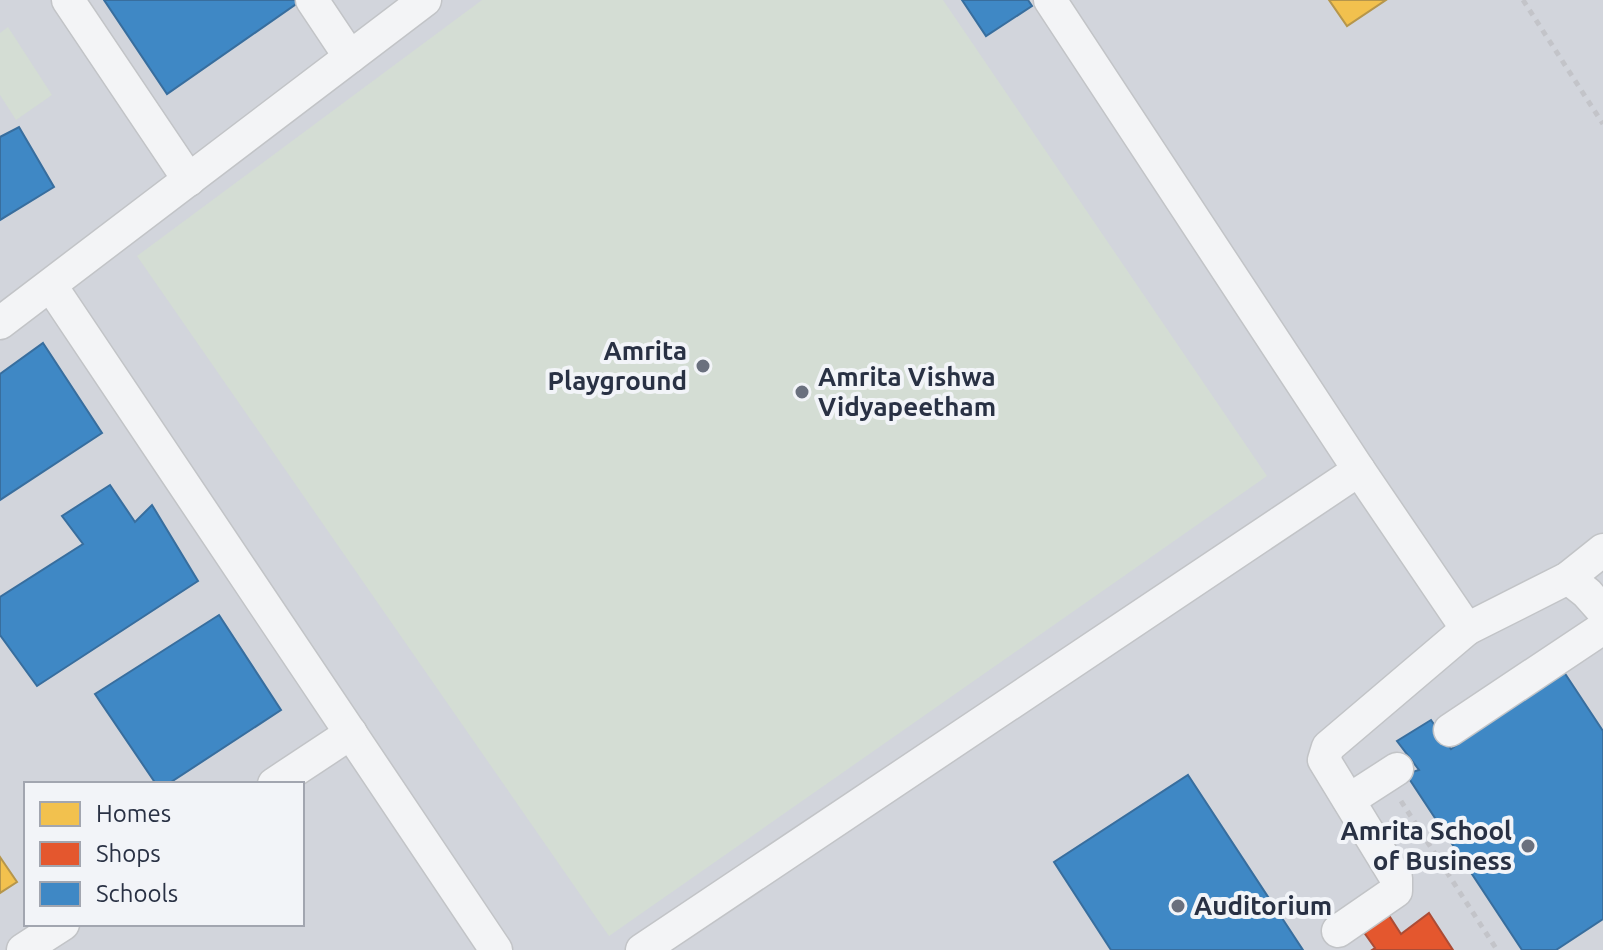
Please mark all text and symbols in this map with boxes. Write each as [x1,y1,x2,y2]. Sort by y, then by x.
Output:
place label: Amrita Playground [548,336,687,395]
marker: Amrita Playground [694,357,712,375]
place label: Amrita Vishwa Vidyapeetham [818,362,996,421]
marker: Amrita Vishwa Vidyapeetham [793,383,811,401]
legend [24,782,304,926]
text: Homes [96,800,171,827]
place label: Amrita School of Business [1340,816,1512,875]
marker: Amrita School of Business [1519,837,1537,855]
text: Shops [96,840,161,867]
text: Schools [96,880,178,907]
place label: Auditorium [1194,891,1332,920]
marker: Auditorium [1169,897,1187,915]

